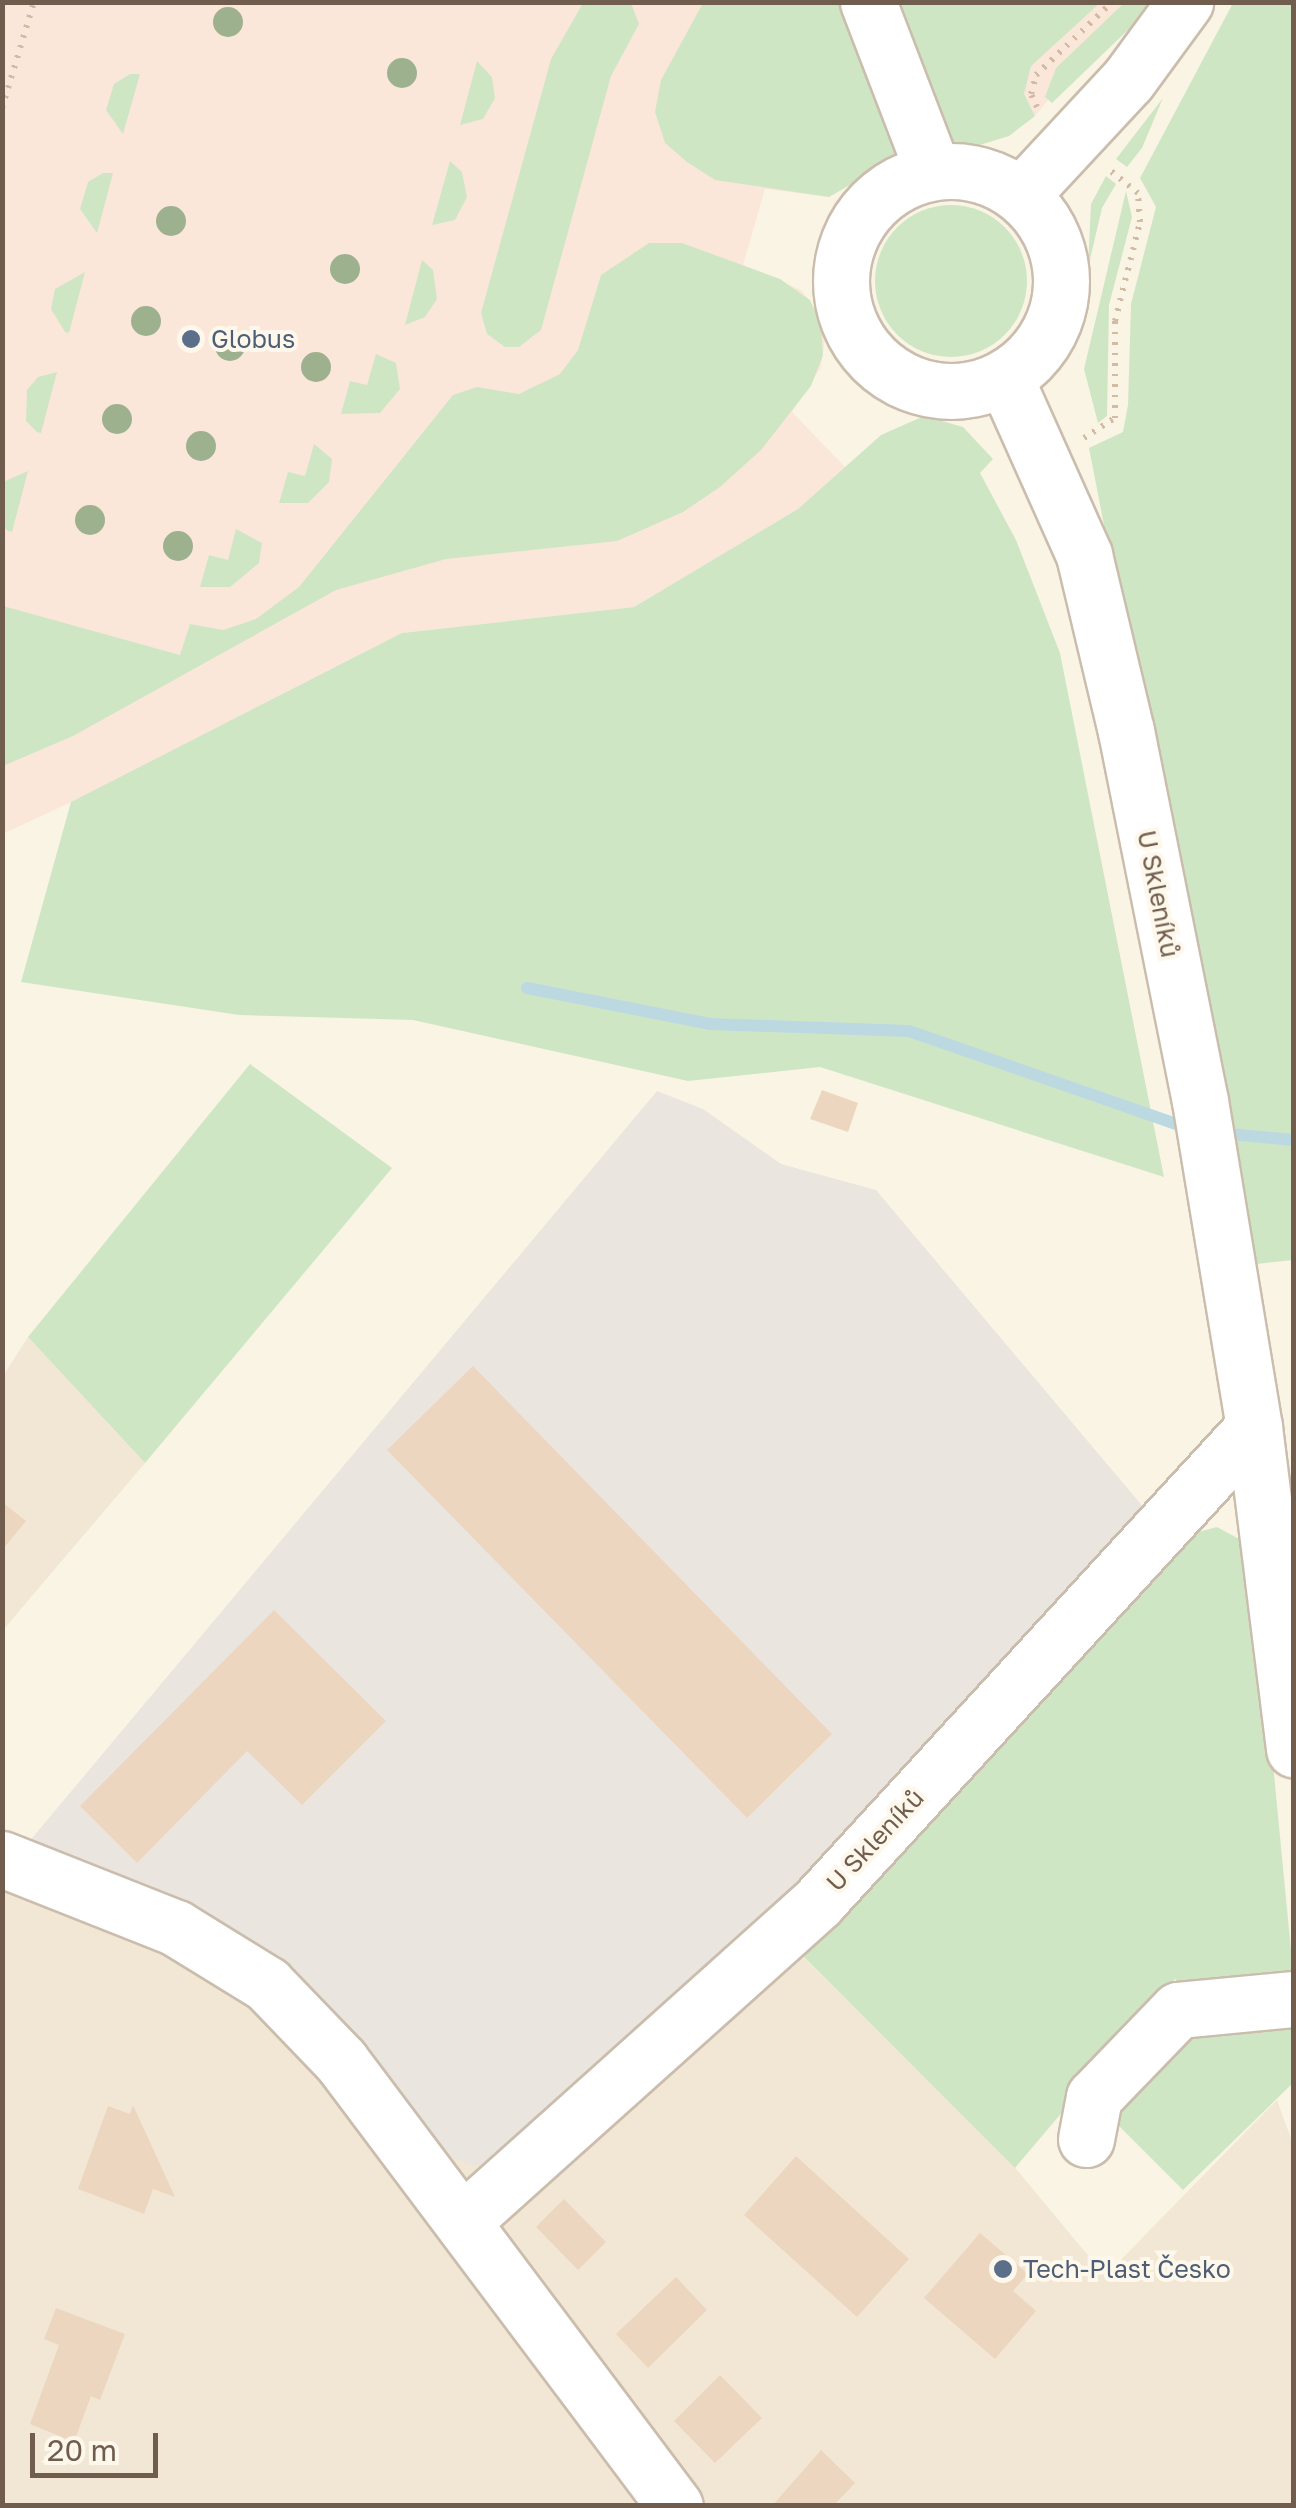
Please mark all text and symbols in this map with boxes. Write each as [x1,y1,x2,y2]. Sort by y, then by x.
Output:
place label: Globus [211,324,295,354]
marker: Globus [180,328,202,350]
street label: U Skleníků [1131,828,1185,960]
street label: U Skleníků [820,1783,930,1897]
place label: Tech-Plast Česko [1023,2254,1231,2284]
marker: Tech-Plast Česko [992,2258,1014,2280]
scale bar [35,2413,162,2475]
text: 20 m [47,2432,117,2468]

